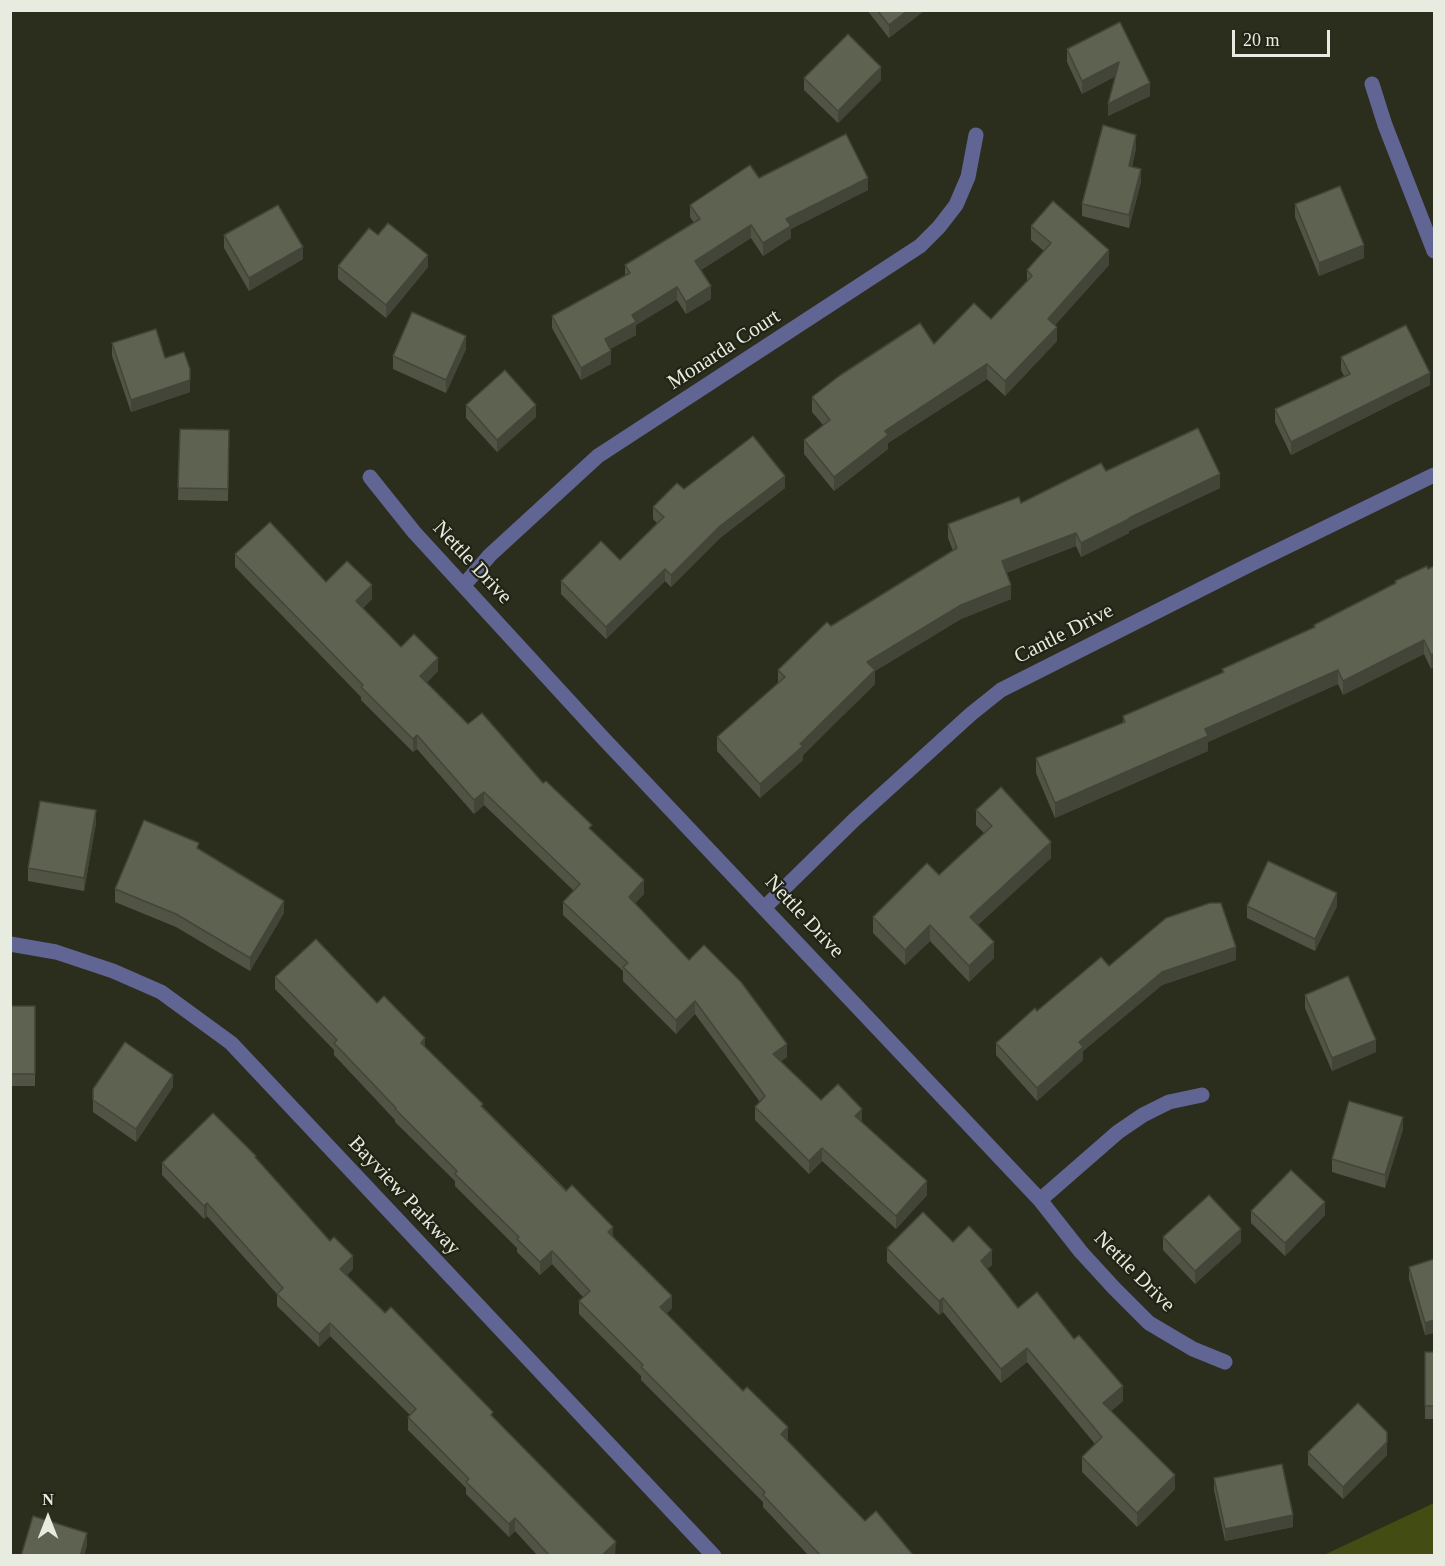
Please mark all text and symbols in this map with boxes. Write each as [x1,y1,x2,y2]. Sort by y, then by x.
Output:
scale bar [1235,18,1332,56]
text: 20 m [1243,30,1280,50]
street label: Monarda Court [663,304,785,396]
street label: Nettle Drive [427,516,517,610]
street label: Cantle Drive [1010,598,1118,670]
street label: Nettle Drive [759,870,849,964]
street label: Bayview Parkway [342,1131,466,1261]
street label: Nettle Drive [1088,1226,1180,1318]
north arrow [18,1488,78,1548]
text: N [42,1491,54,1508]

